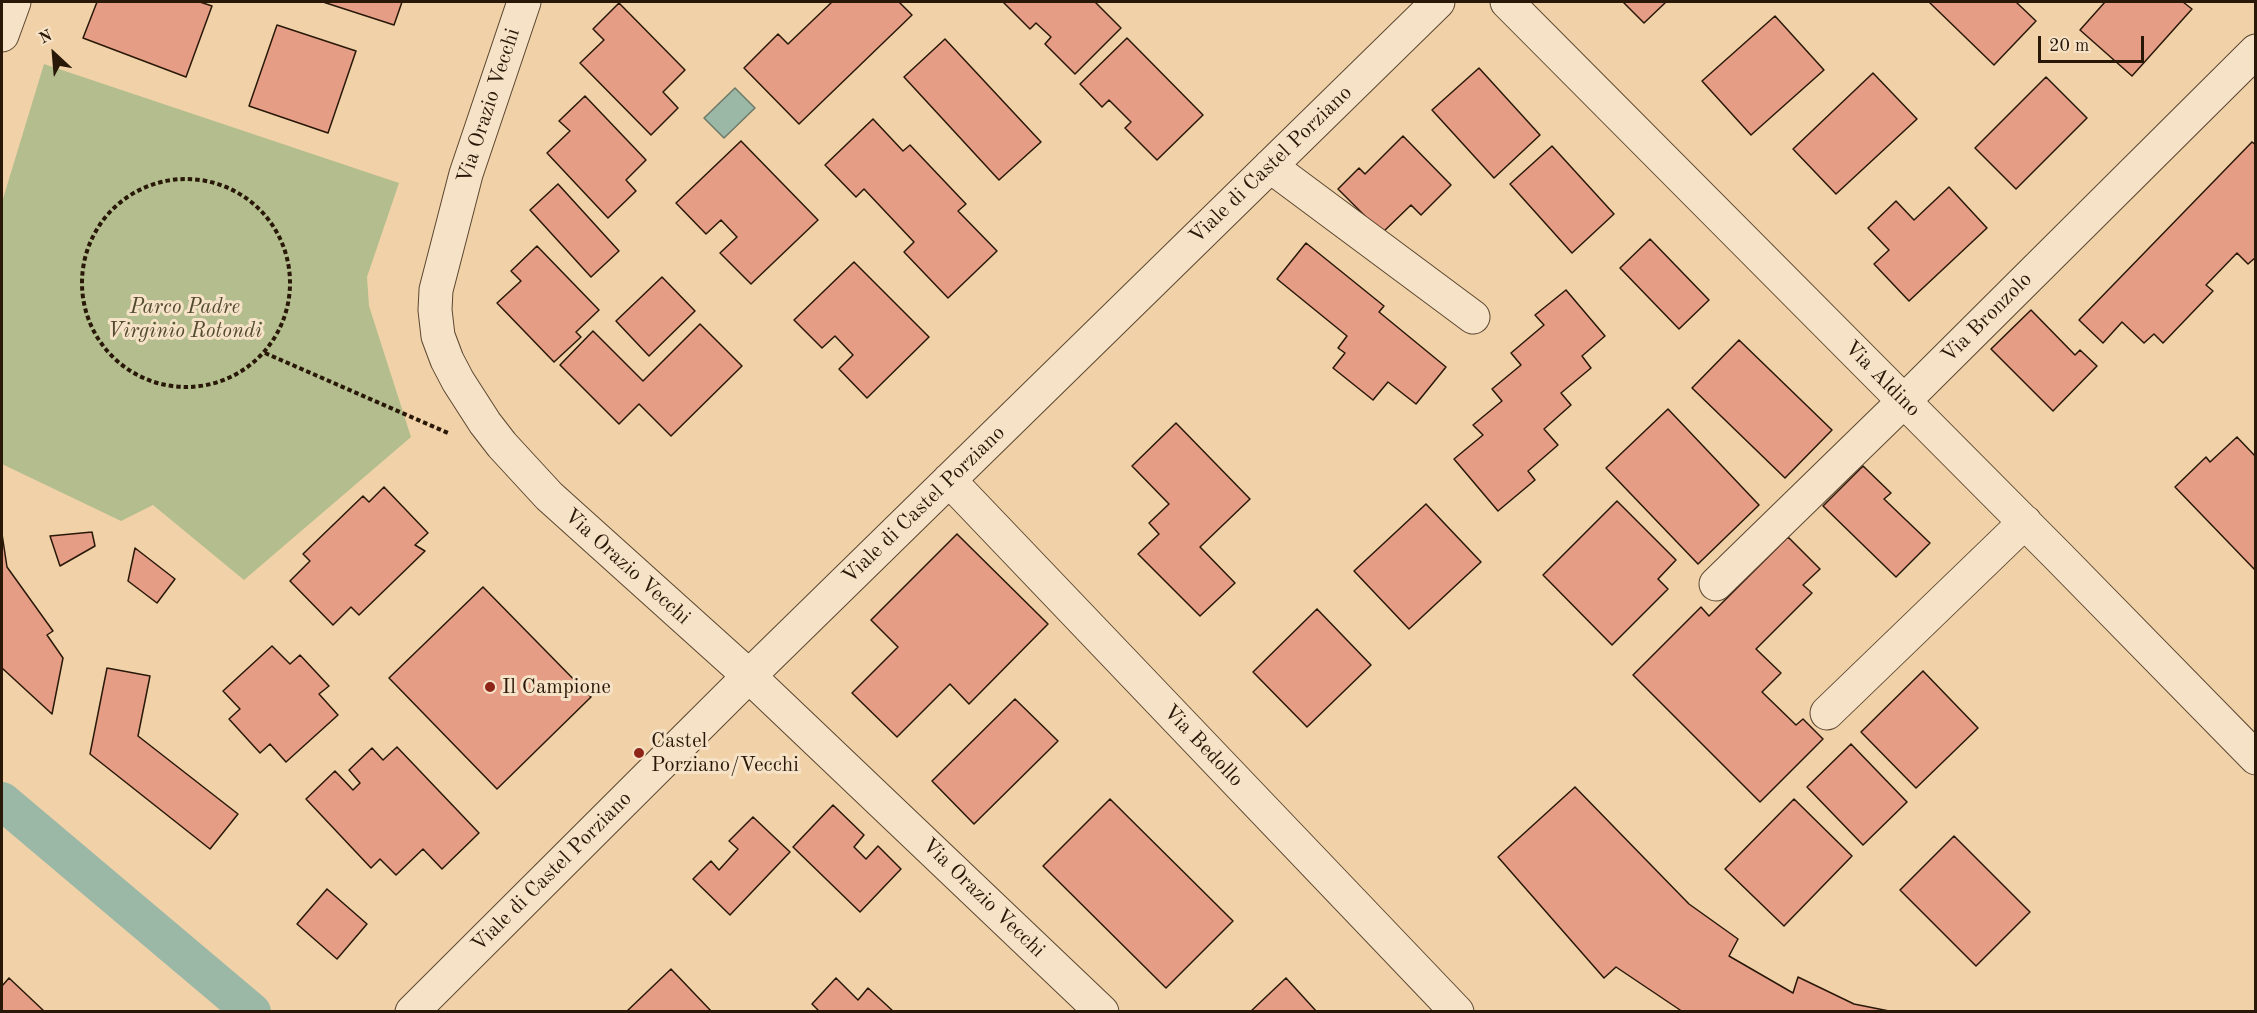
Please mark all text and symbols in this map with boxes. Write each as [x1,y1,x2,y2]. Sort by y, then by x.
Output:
north arrow [24,24,84,84]
scale bar [2041,24,2148,62]
street label: Via Orazio Vecchi [452,25,526,187]
text: N [37,28,55,48]
text: 20 m [2049,37,2089,55]
street label: Viale di Castel Porziano [1184,81,1358,249]
street label: Via Bronzolo [1936,267,2038,369]
park label: Parco Padre Virginio Rotondi [108,294,262,344]
street label: Via Aldino [1839,336,1925,422]
street label: Viale di Castel Porziano [837,421,1011,589]
street label: Via Orazio Vecchi [559,504,695,630]
place label: Il Campione [502,674,611,700]
marker: Il Campione [483,680,497,694]
street label: Via Bedollo [1158,700,1248,792]
place label: Castel Porziano/Vecchi [651,728,799,778]
marker: Castel Porziano/Vecchi [632,746,646,760]
street label: Viale di Castel Porziano [467,787,637,957]
street label: Via Orazio Vecchi [916,833,1050,963]

